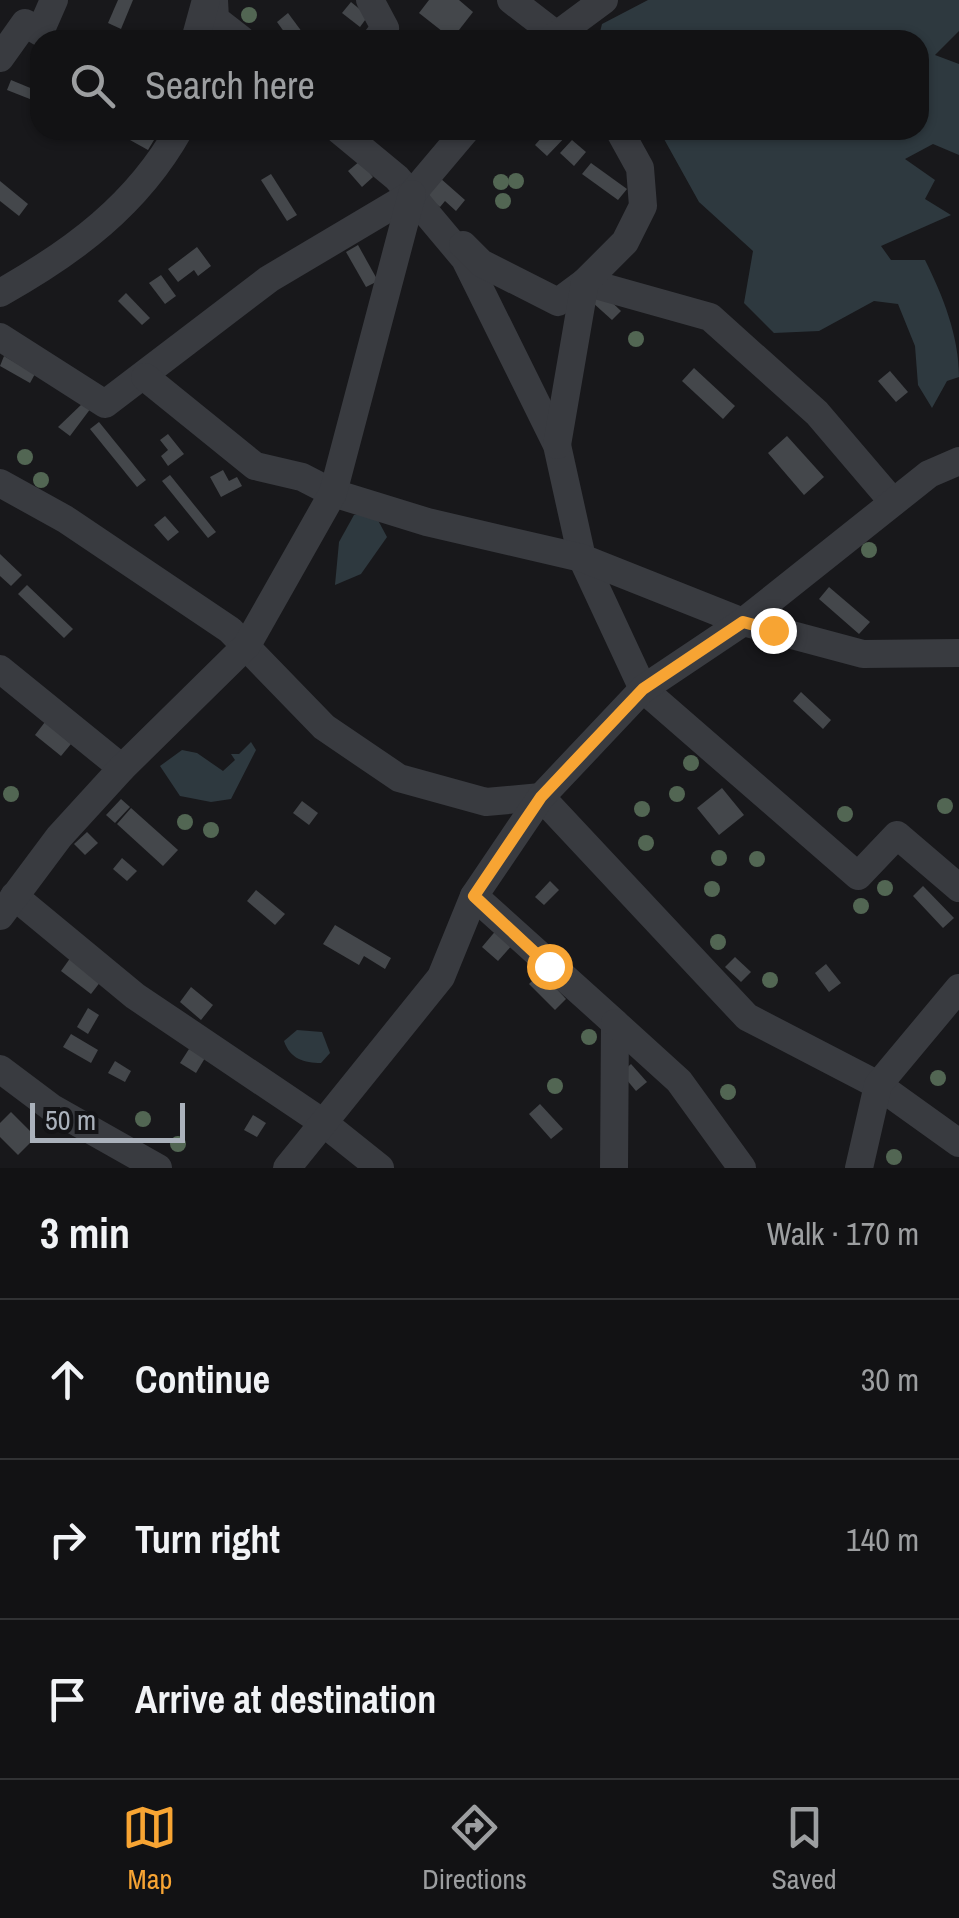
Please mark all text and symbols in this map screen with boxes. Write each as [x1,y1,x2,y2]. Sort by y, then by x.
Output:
search box [30,30,929,140]
icon: search [65,58,120,113]
text: Search here [145,60,315,111]
route end [751,608,797,654]
route start [527,944,573,990]
scale bar [30,1098,185,1142]
text: 50 m [45,1101,96,1139]
text: 3 min [40,1205,130,1261]
text: Walk · 170 m [767,1212,919,1255]
icon: ahead [40,1352,95,1407]
text: Continue [135,1354,270,1405]
text: 30 m [861,1358,919,1401]
icon: right [40,1512,95,1567]
text: Turn right [135,1514,280,1565]
text: 140 m [846,1518,919,1561]
icon: arrive [40,1672,95,1727]
text: Arrive at destination [135,1674,436,1725]
tab: Map [122,1800,177,1898]
tab: Directions [422,1800,527,1898]
tab: Saved [772,1800,837,1898]

